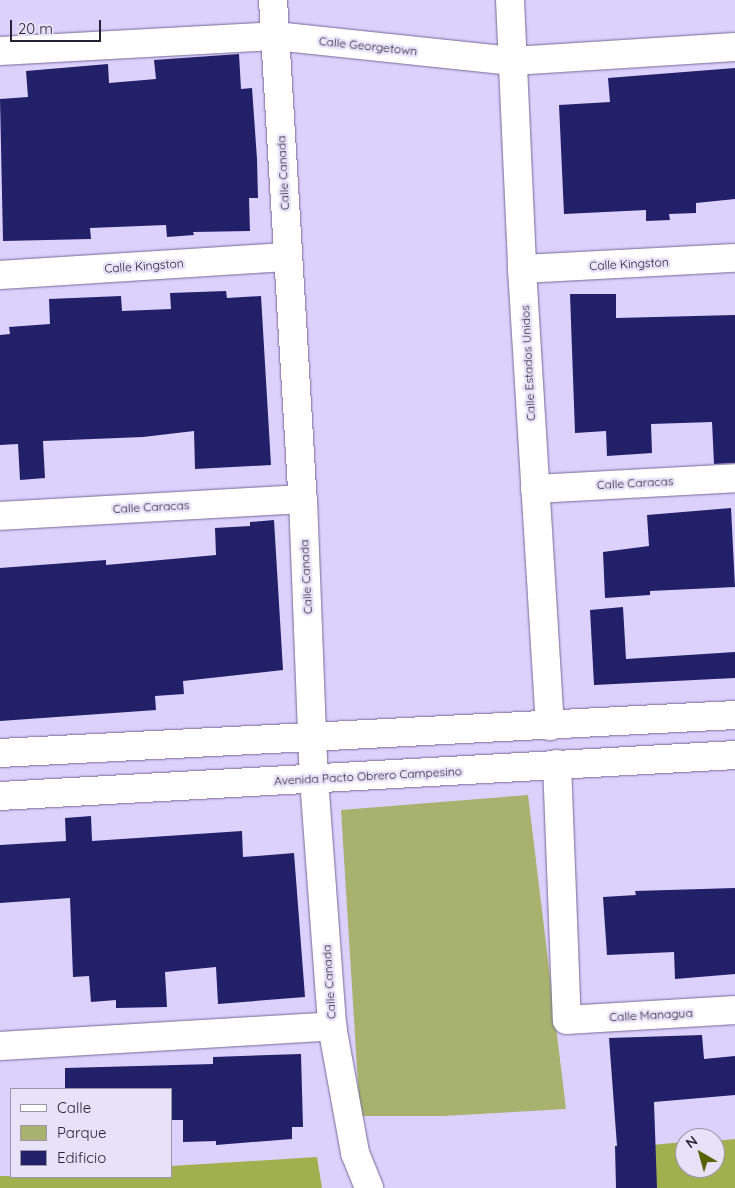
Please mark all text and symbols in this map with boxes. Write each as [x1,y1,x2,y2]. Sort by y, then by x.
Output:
scale bar [12,10,104,42]
text: 20 m [18,19,53,38]
street label: Calle Georgetown [318,34,418,58]
street label: Calle Canada [274,135,292,211]
street label: Calle Kingston [589,255,669,273]
street label: Calle Kingston [104,256,184,276]
street label: Calle Estados Unidos [518,305,538,421]
street label: Calle Caracas [596,474,674,492]
street label: Calle Caracas [112,498,190,516]
street label: Calle Canada [297,539,315,615]
street label: Avenida Pacto Obrero Campesino [274,764,462,788]
street label: Calle Canada [319,944,339,1020]
street label: Calle Managua [609,1006,693,1024]
legend [10,1088,172,1178]
text: Calle [57,1098,91,1117]
text: Parque [57,1123,107,1142]
north arrow [675,1128,725,1178]
text: N [682,1132,701,1152]
text: Edificio [57,1148,106,1167]

